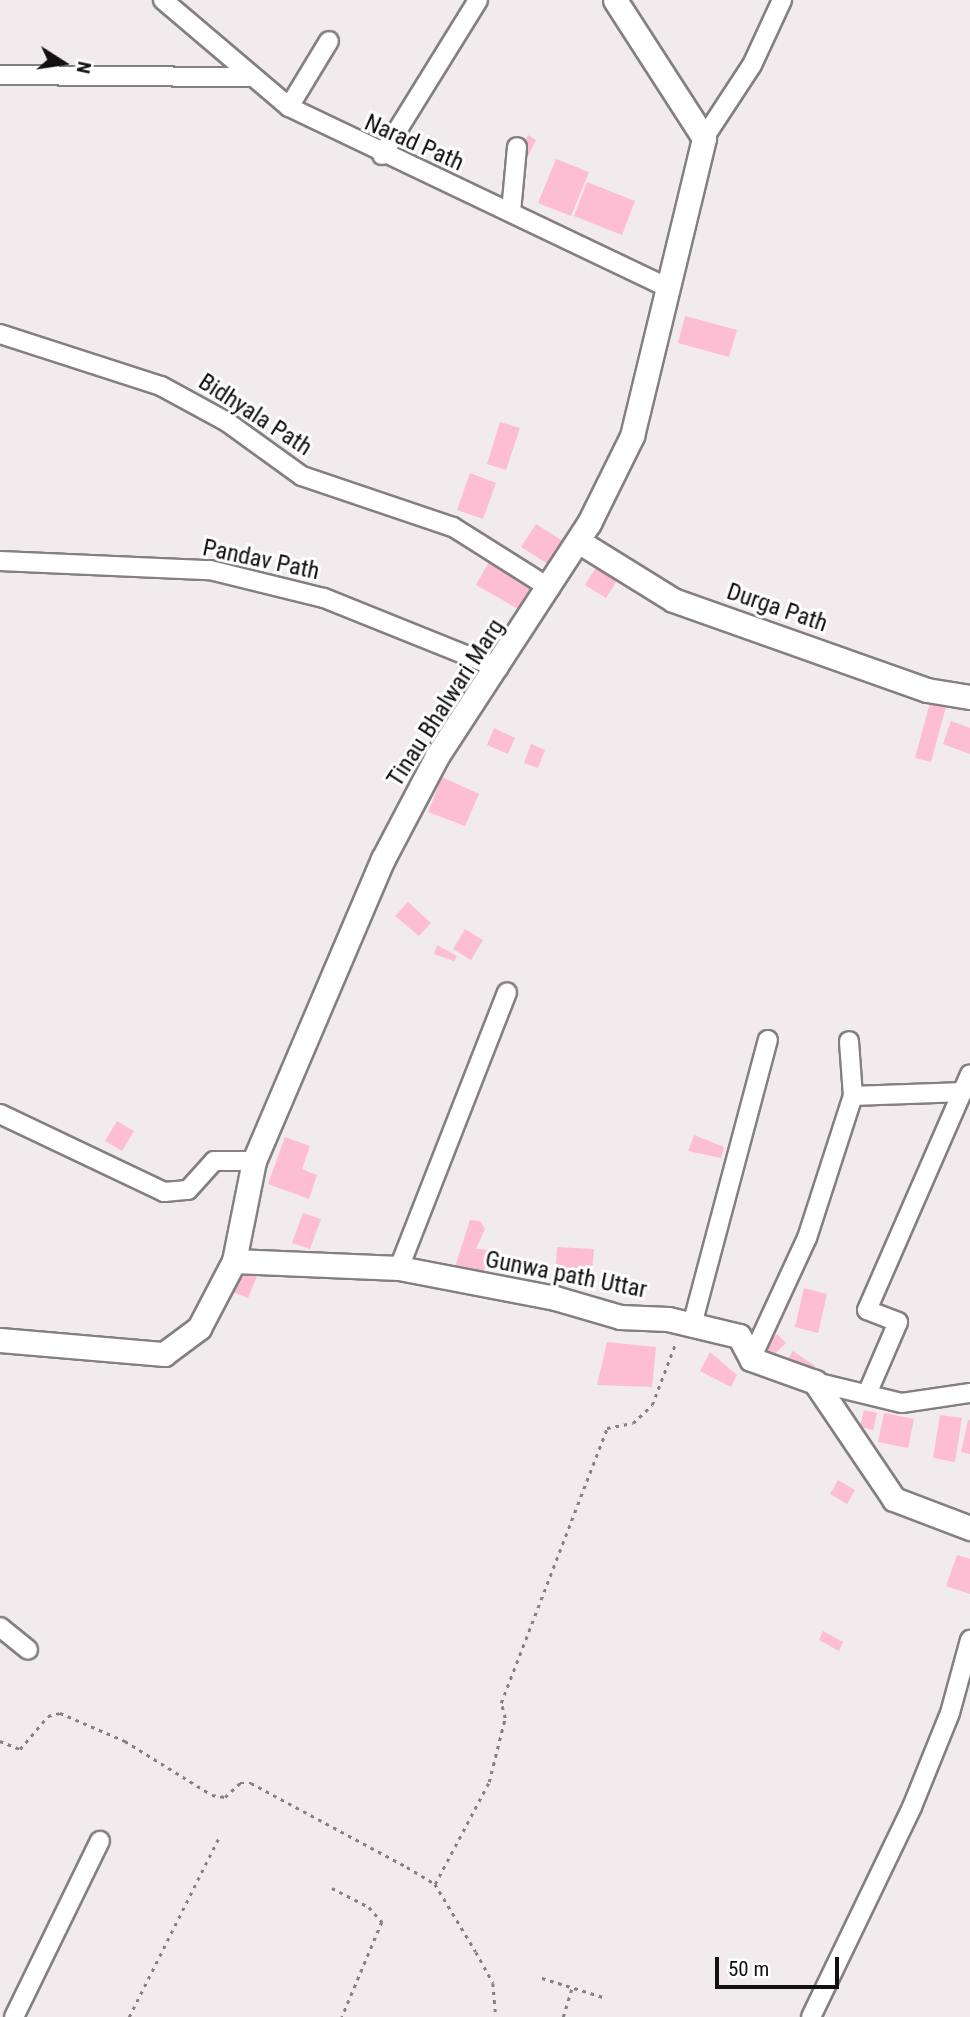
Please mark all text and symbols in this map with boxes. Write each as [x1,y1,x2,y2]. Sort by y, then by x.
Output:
north arrow [28,28,98,98]
text: N [72,59,96,76]
street label: Narad Path [360,108,468,178]
street label: Bidhyala Path [193,368,317,462]
street label: Pandav Path [200,534,322,586]
street label: Durga Path [723,577,831,639]
street label: Tinau Bhalwari Marg [381,614,511,792]
street label: Gunwa path Uttar [483,1245,649,1305]
scale bar [718,1944,842,1988]
text: 50 m [728,1957,769,1981]

